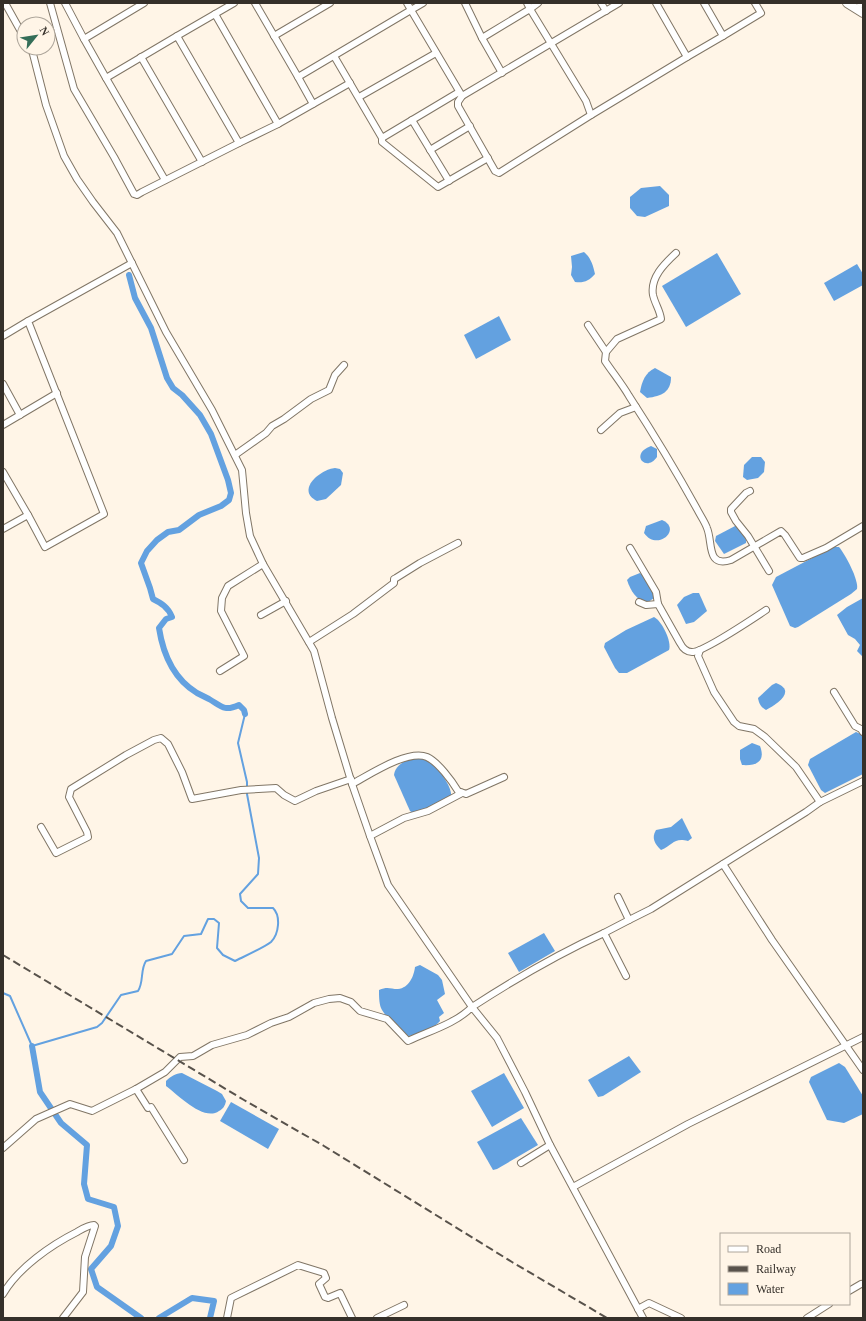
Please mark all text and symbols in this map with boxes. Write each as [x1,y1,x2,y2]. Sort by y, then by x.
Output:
north arrow [16,16,56,56]
text: N [37,25,52,37]
legend [720,1233,850,1305]
text: Road [756,1242,781,1256]
text: Railway [756,1262,796,1276]
text: Water [756,1282,784,1296]

